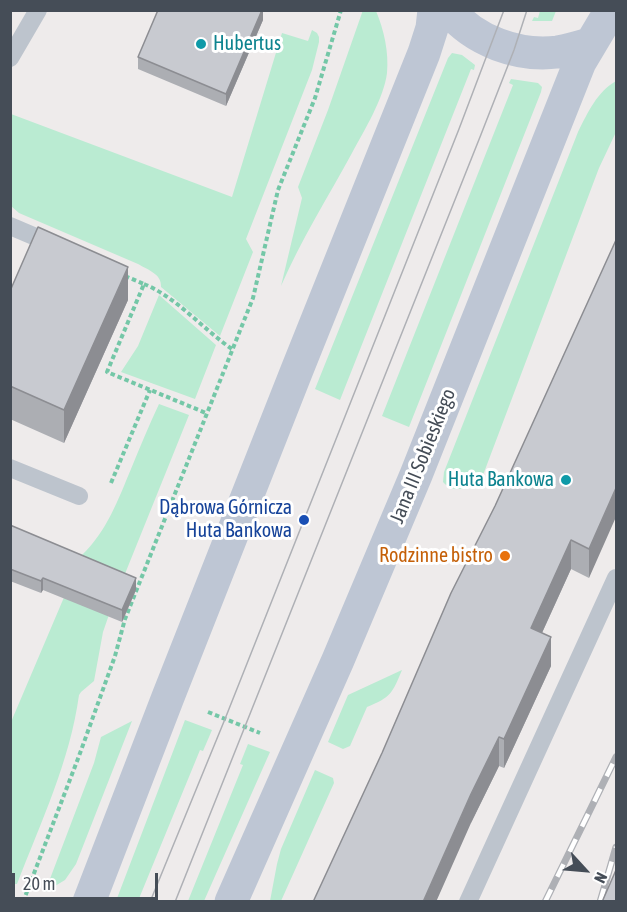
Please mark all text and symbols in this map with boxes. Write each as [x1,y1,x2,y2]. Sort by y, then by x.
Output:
place label: Hubertus [213,32,281,56]
marker: Hubertus [194,37,208,51]
street label: Jana III Sobieskiego [385,385,461,527]
place label: Huta Bankowa [448,468,554,492]
marker: Huta Bankowa [559,473,573,487]
place label: Dąbrowa Górnicza Huta Bankowa [159,496,292,543]
marker: Dąbrowa Górnicza Huta Bankowa [297,513,311,527]
place label: Rodzinne bistro [379,544,493,568]
marker: Rodzinne bistro [498,549,512,563]
north arrow [555,840,615,900]
scale bar [15,861,160,899]
text: N [591,870,611,886]
text: 20 m [23,873,55,894]

